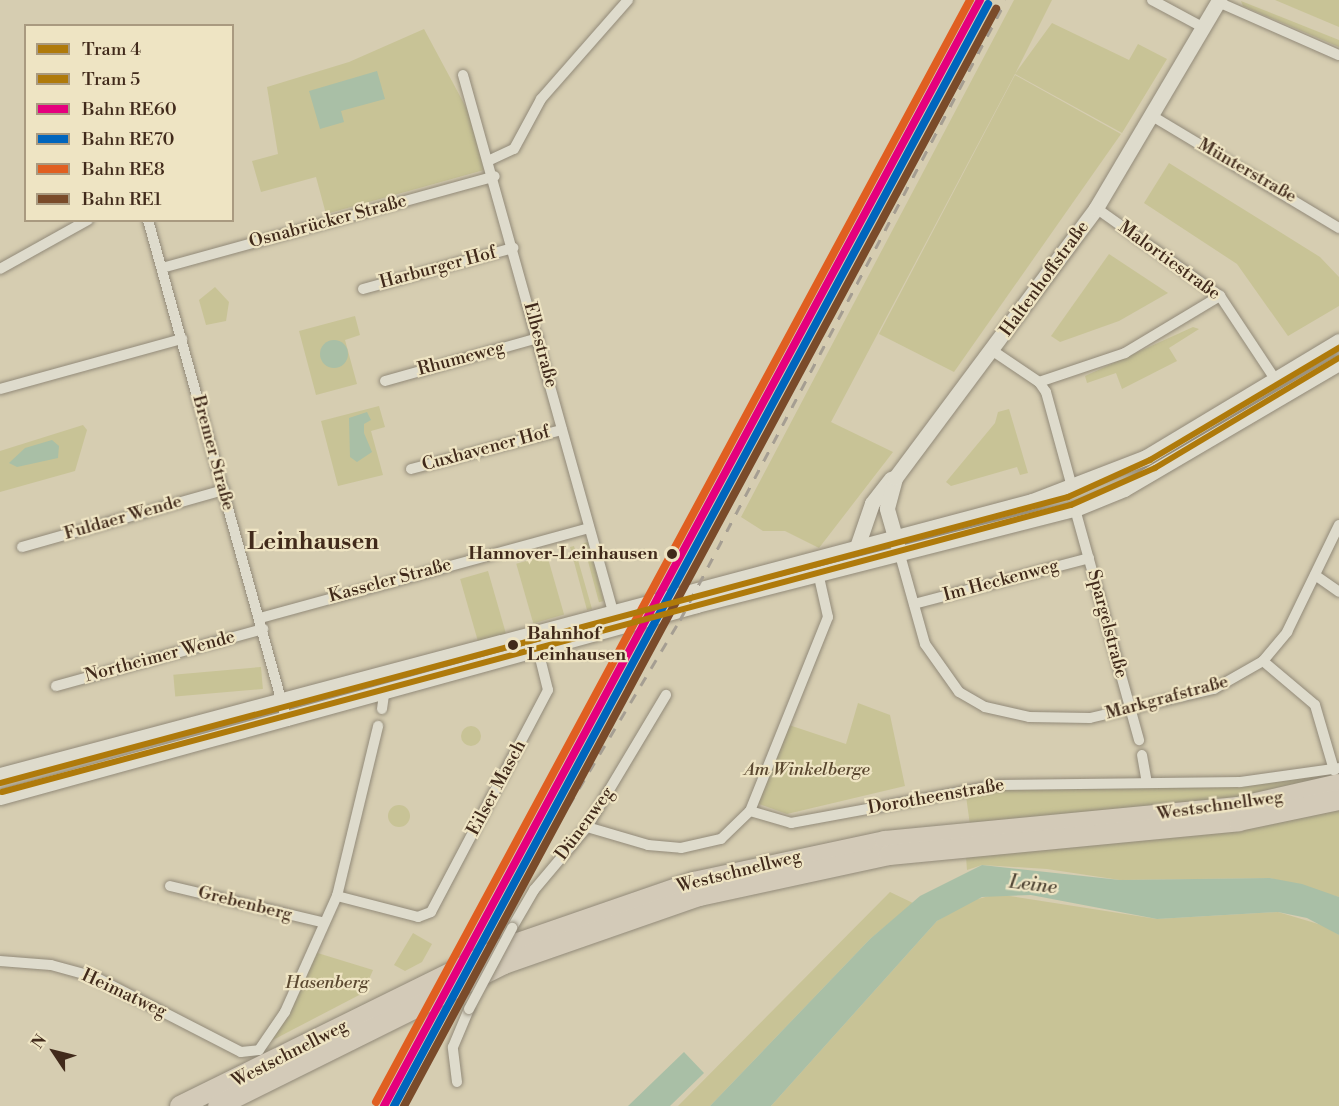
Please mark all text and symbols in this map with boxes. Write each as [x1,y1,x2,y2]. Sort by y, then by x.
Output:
legend [24,24,234,222]
text: Tram 4 [82,38,141,61]
text: Tram 5 [82,68,140,91]
text: Bahn RE60 [82,98,177,121]
text: Bahn RE70 [82,128,174,151]
street label: Münterstraße [1194,134,1300,208]
text: Bahn RE8 [82,158,165,181]
text: Bahn RE1 [82,188,162,211]
street label: Osnabrücker Straße [247,191,409,253]
street label: Haltenhoffstraße [996,217,1094,341]
street label: Malortiestraße [1114,217,1224,305]
street label: Harburger Hof [377,242,499,294]
street label: Elbestraße [518,300,562,390]
street label: Rhumeweg [415,337,507,381]
street label: Bremer Straße [187,393,239,513]
street label: Cuxhavener Hof [420,422,552,476]
street label: Fuldaer Wende [62,491,184,545]
district label: Leinhausen [247,529,379,557]
place label: Hannover-Leinhausen [468,543,658,565]
marker: Hannover-Leinhausen [663,545,681,563]
street label: Kasseler Straße [326,554,454,608]
street label: Im Heckenweg [941,555,1061,607]
street label: Spargelstraße [1082,567,1132,681]
place label: Bahnhof Leinhausen [527,624,626,666]
street label: Northeimer Wende [83,627,237,687]
marker: Bahnhof Leinhausen [504,636,522,654]
street label: Markgrafstraße [1103,671,1231,725]
street label: Eilser Masch [463,737,531,839]
park label: Am Winkelberge [744,759,870,781]
street label: Dorotheenstraße [866,774,1006,820]
street label: Dünenweg [551,783,619,865]
street label: Westschnellweg [1155,786,1285,826]
street label: Westschnellweg [675,846,803,898]
water label: Leine [1008,870,1058,900]
street label: Grebenberg [196,882,294,926]
street label: Heimatweg [78,965,170,1023]
park label: Hasenberg [285,972,369,994]
street label: Westschnellweg [228,1015,352,1093]
north arrow [24,1022,84,1082]
text: N [27,1031,51,1053]

